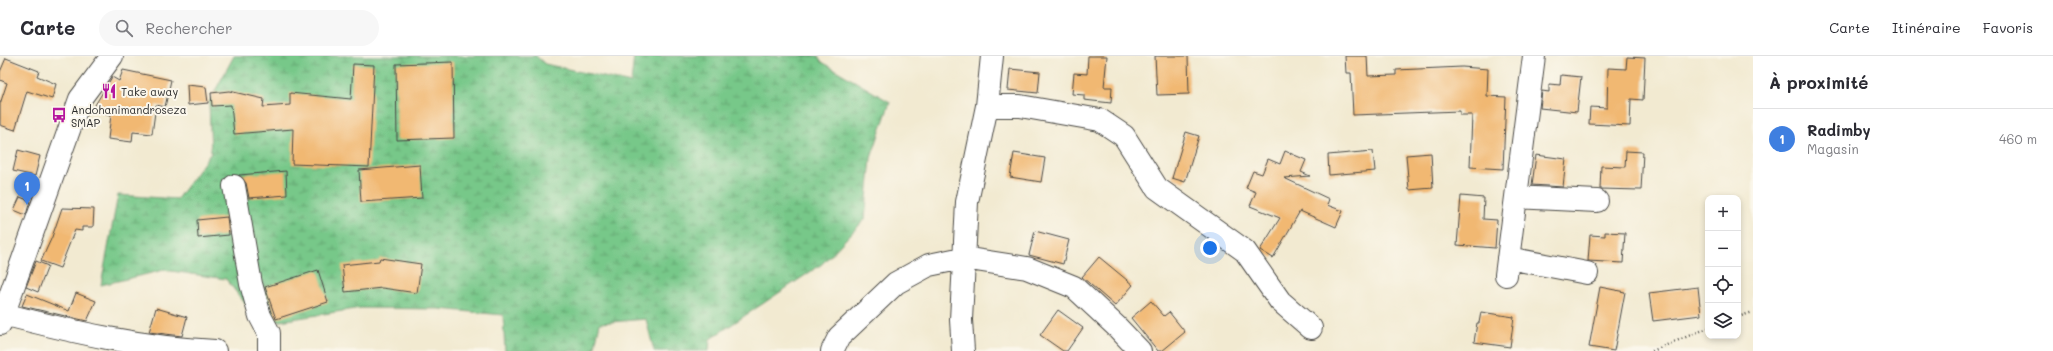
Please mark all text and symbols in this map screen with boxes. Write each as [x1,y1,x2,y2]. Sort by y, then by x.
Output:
search box [99,10,379,46]
text: Carte [20,15,75,40]
icon: search [113,17,135,39]
text: Rechercher [145,18,233,38]
text: Carte [1829,18,1870,37]
text: Itinéraire [1892,18,1961,37]
text: Favoris [1983,18,2033,37]
text: À proximité [1769,71,1868,93]
restaurant icon: Take away [100,82,118,100]
place label: Take away [121,84,178,99]
place label: Andohanimandroseza SMAP [71,102,187,130]
bus stop icon: Andohanimandroseza SMAP [50,106,68,124]
text: Radimby [1807,120,1871,140]
text: 1 [1779,130,1785,147]
text: 460 m [1999,130,2037,147]
text: Magasin [1807,140,1859,157]
pin: 1 [14,172,40,205]
map controls [1705,195,1741,339]
button: + [1705,195,1741,231]
button: − [1705,231,1741,267]
your location [1200,238,1220,258]
button: locate [1705,267,1741,303]
button: layers [1705,303,1741,339]

